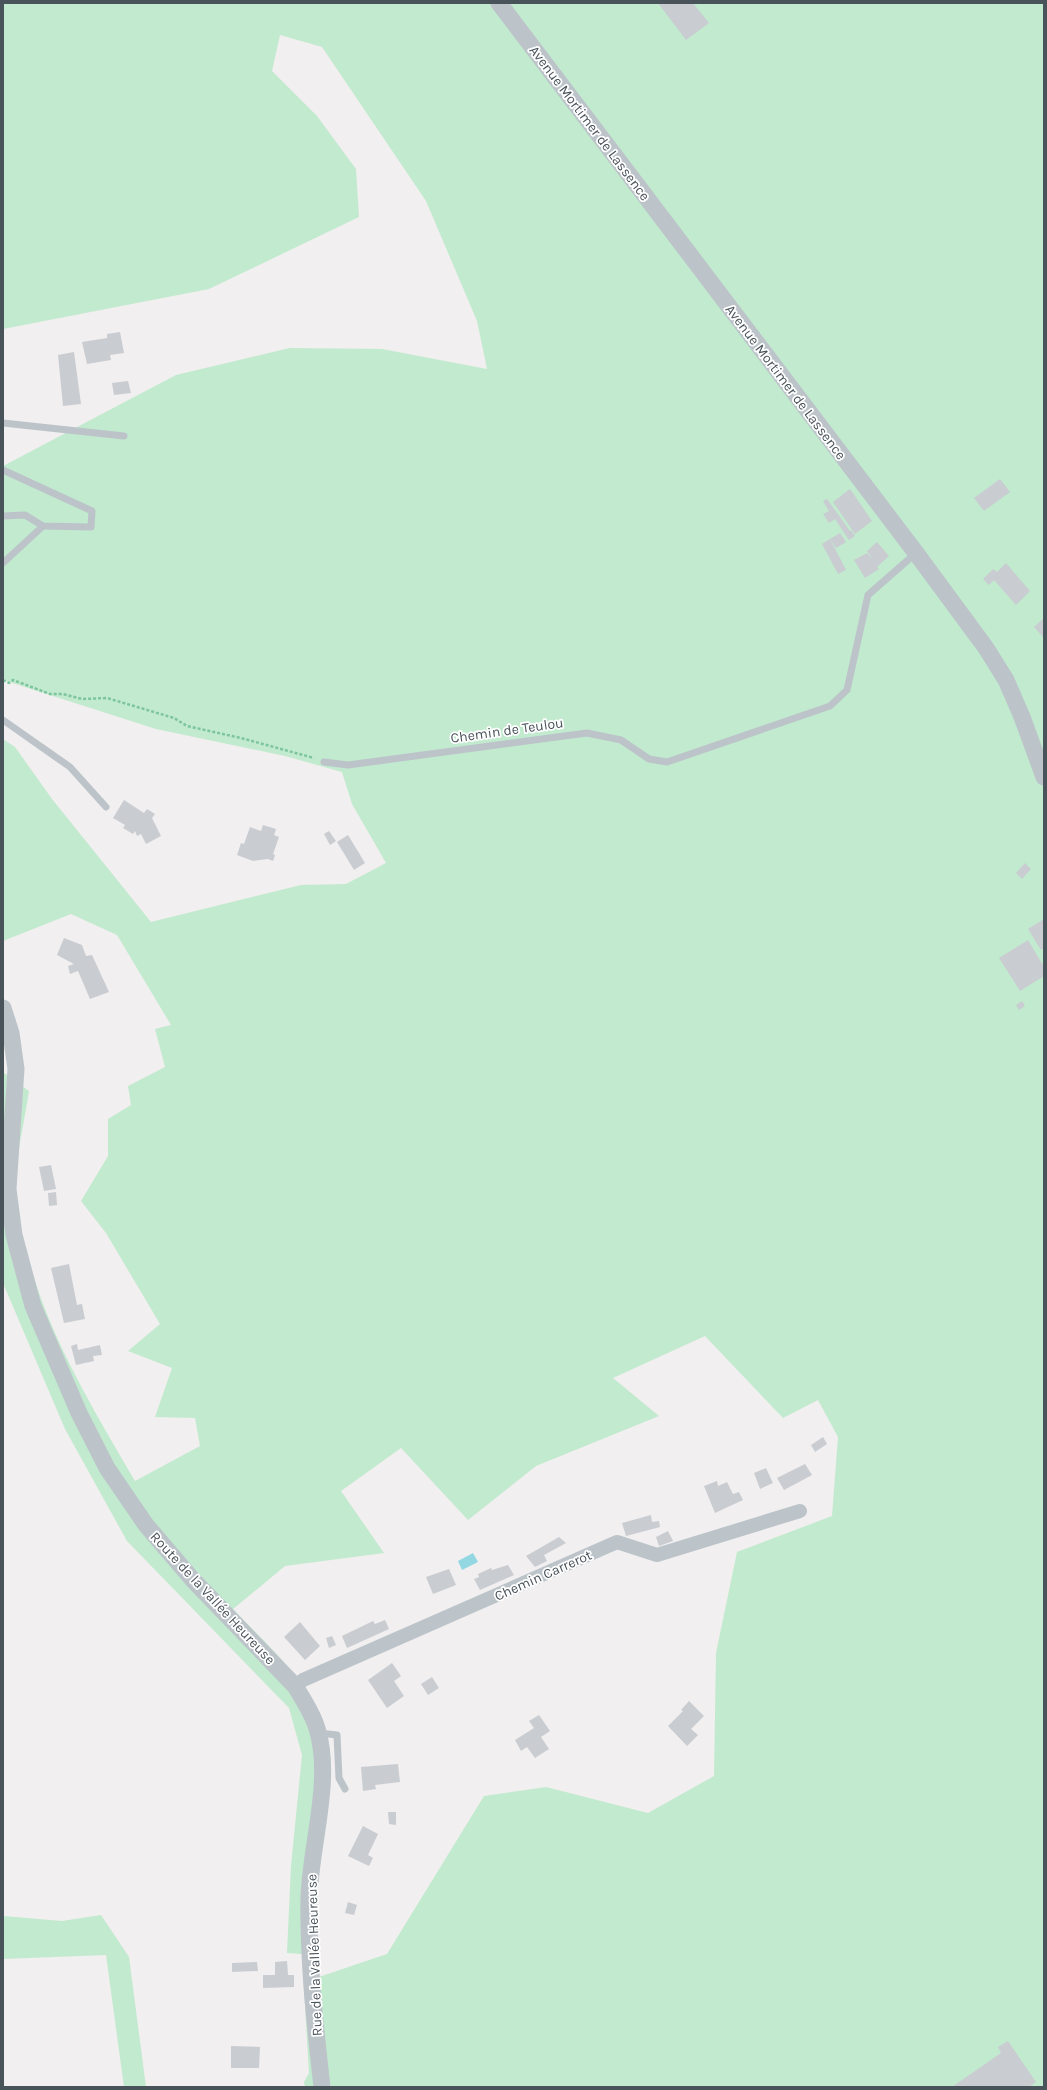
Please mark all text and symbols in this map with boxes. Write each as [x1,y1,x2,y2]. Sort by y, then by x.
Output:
street label: Avenue Mortimer de Lassence [526,42,654,204]
street label: Avenue Mortimer de Lassence [722,301,850,463]
street label: Chemin de Teulou [450,714,565,747]
street label: Route de la Vallée Heureuse [147,1528,279,1668]
street label: Chemin Carrerot [492,1546,595,1605]
street label: Rue de la Vallée Heureuse [303,1874,326,2036]

